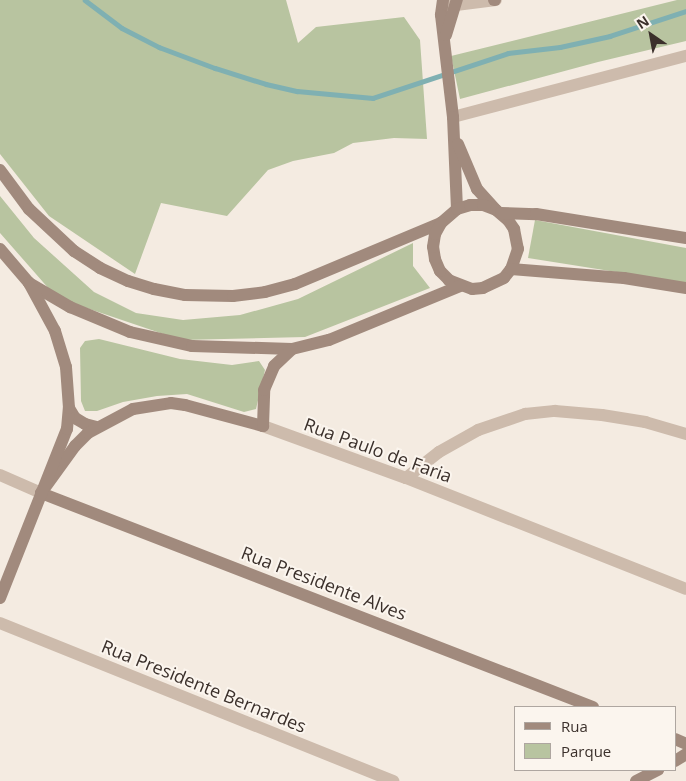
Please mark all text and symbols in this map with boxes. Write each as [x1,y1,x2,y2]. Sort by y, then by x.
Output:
north arrow [626,10,676,60]
text: N [633,11,653,33]
street label: Rua Paulo de Faria [301,413,455,487]
street label: Rua Presidente Alves [238,542,410,624]
street label: Rua Presidente Bernardes [99,635,309,737]
legend [514,706,676,771]
text: Rua [561,716,588,736]
text: Parque [561,741,611,761]

